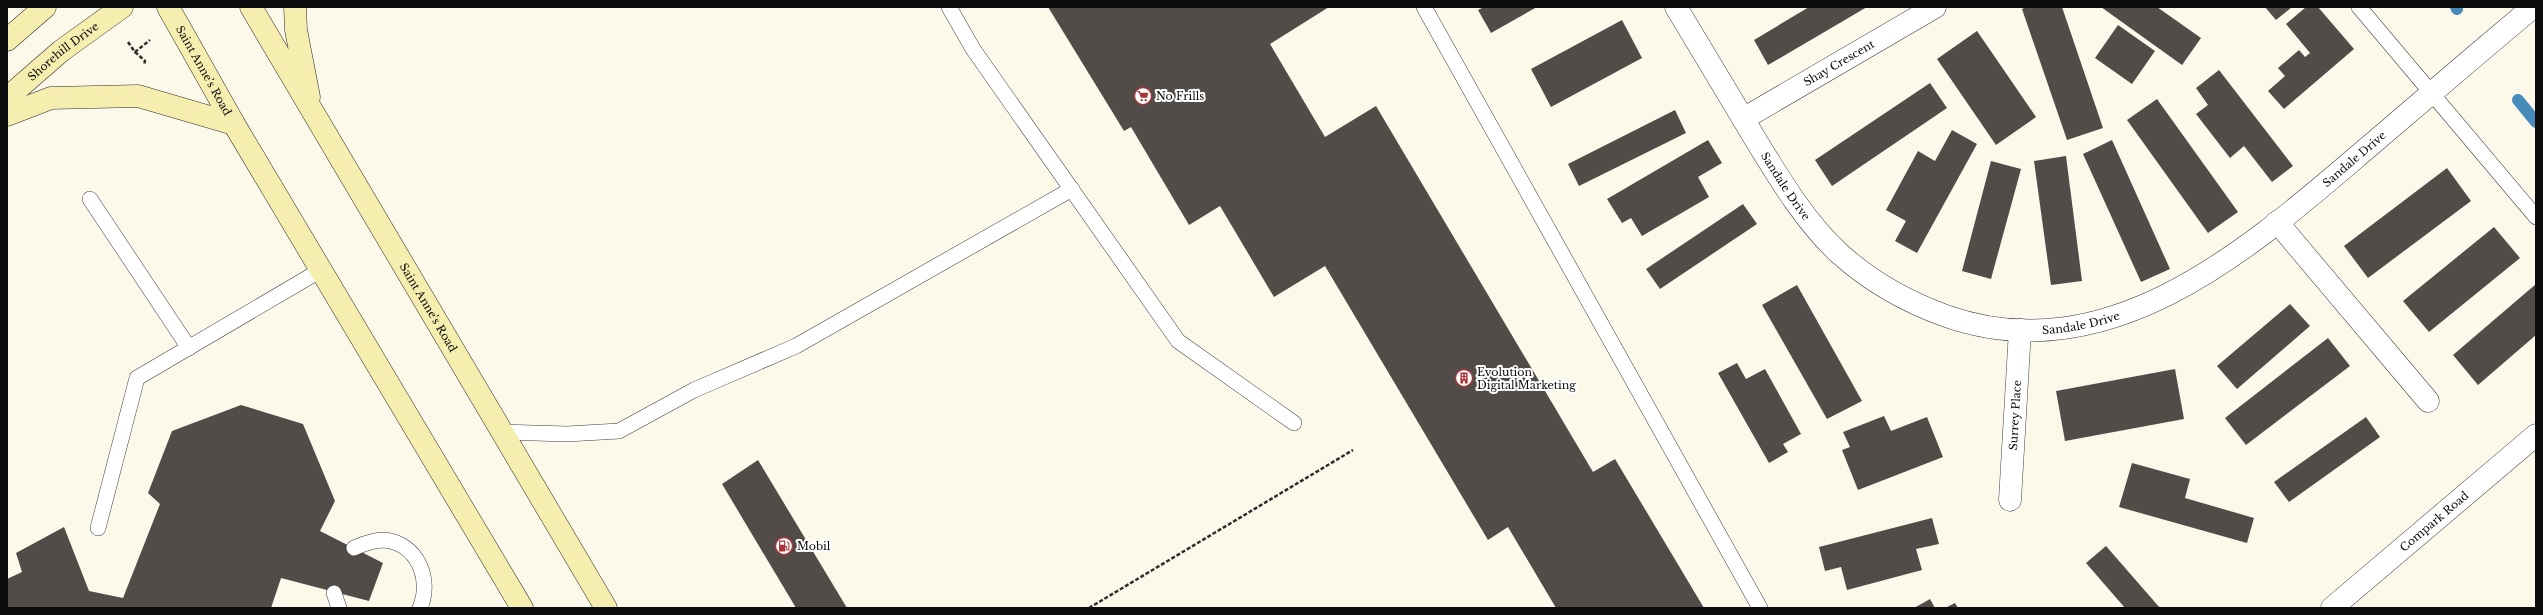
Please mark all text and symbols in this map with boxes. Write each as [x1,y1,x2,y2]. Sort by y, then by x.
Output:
street label: Shorehill Drive [25,19,101,84]
street label: Saint Anne's Road [173,23,235,119]
street label: Shay Crescent [1801,37,1878,89]
supermarket icon: No Frills [1133,86,1153,106]
place label: No Frills [1156,89,1204,103]
street label: Sandale Drive [2320,128,2389,190]
street label: Sandale Drive [1758,149,1813,223]
street label: Saint Anne's Road [397,260,461,355]
street label: Sandale Drive [2042,308,2121,337]
place label: Evolution Digital Marketing [1477,365,1576,392]
building icon: Evolution Digital Marketing [1454,368,1474,388]
street label: Surrey Place [2006,380,2024,451]
street label: Compark Road [2397,488,2472,554]
fuel station icon: Mobil [774,536,794,556]
place label: Mobil [797,539,831,553]

